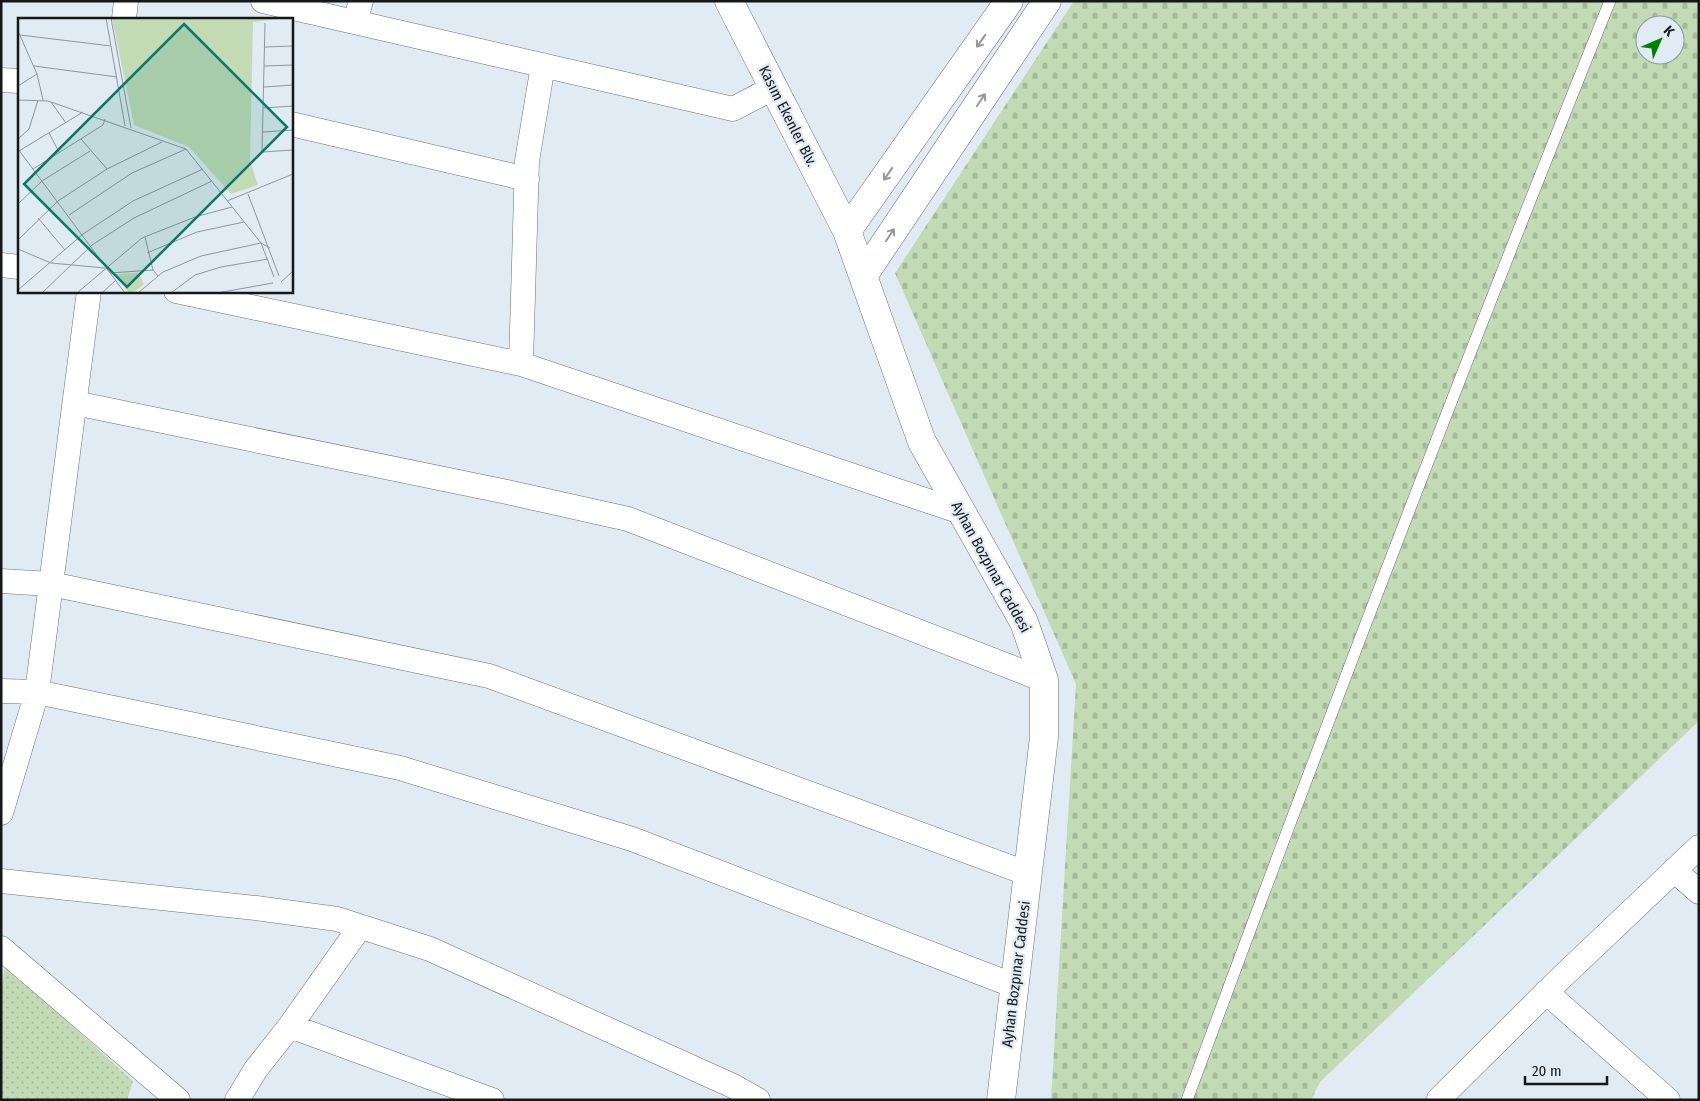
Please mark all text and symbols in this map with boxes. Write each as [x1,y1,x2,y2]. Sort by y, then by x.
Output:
north arrow [1635,15,1685,65]
inset map [18,18,292,292]
text: K [1660,22,1678,41]
one-way arrow [976,34,986,48]
street label: Kasım Ekenler Blv. [755,63,821,169]
one-way arrow [976,94,986,108]
one-way arrow [883,167,893,181]
one-way arrow [885,228,895,242]
street label: Ayhan Bozpınar Caddesi [947,498,1035,636]
street label: Ayhan Bozpınar Caddesi [998,900,1034,1048]
scale bar [1525,1054,1608,1086]
text: 20 m [1532,1062,1562,1080]

